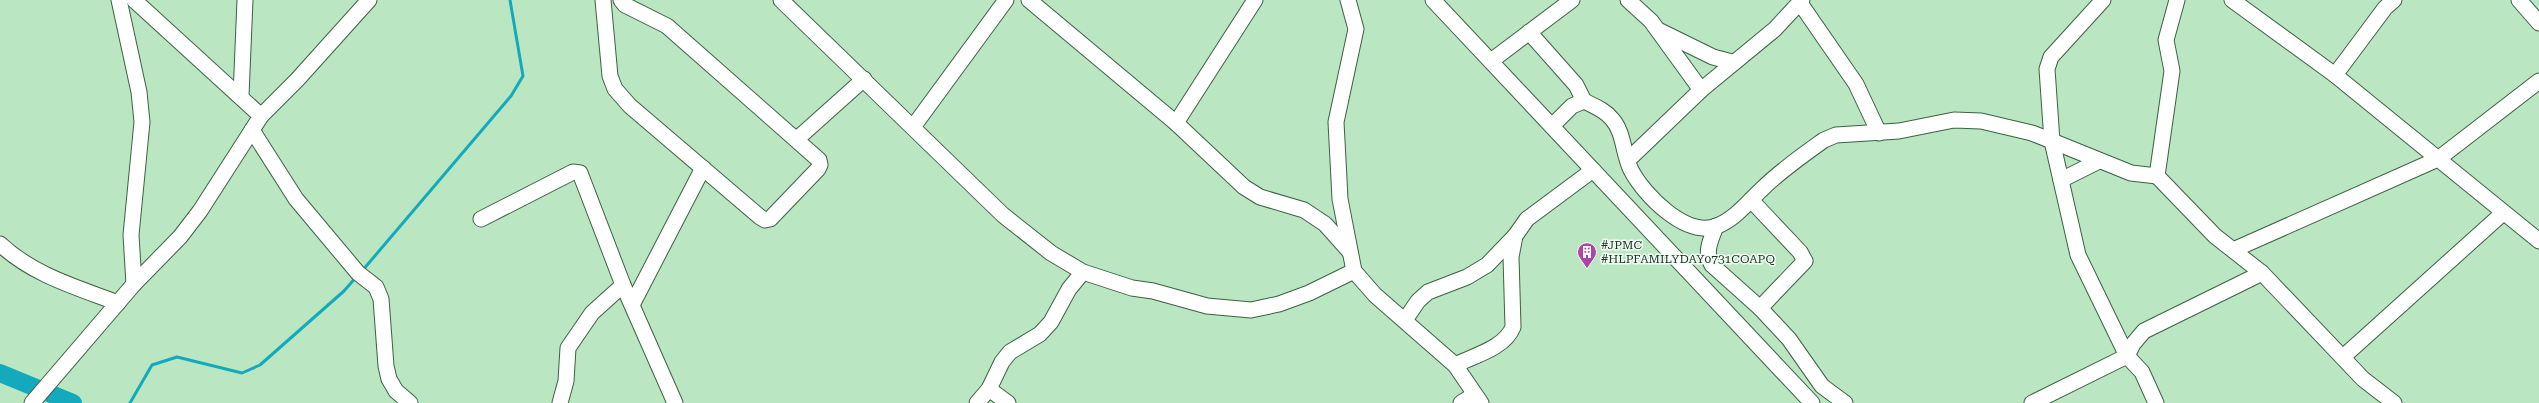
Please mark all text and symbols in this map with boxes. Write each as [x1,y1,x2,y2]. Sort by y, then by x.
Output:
place label: #JPMC #HLPFAMILYDAY0731COAPQ [1601,238,1775,266]
building icon: #JPMC #HLPFAMILYDAY0731COAPQ [1576,241,1598,269]

